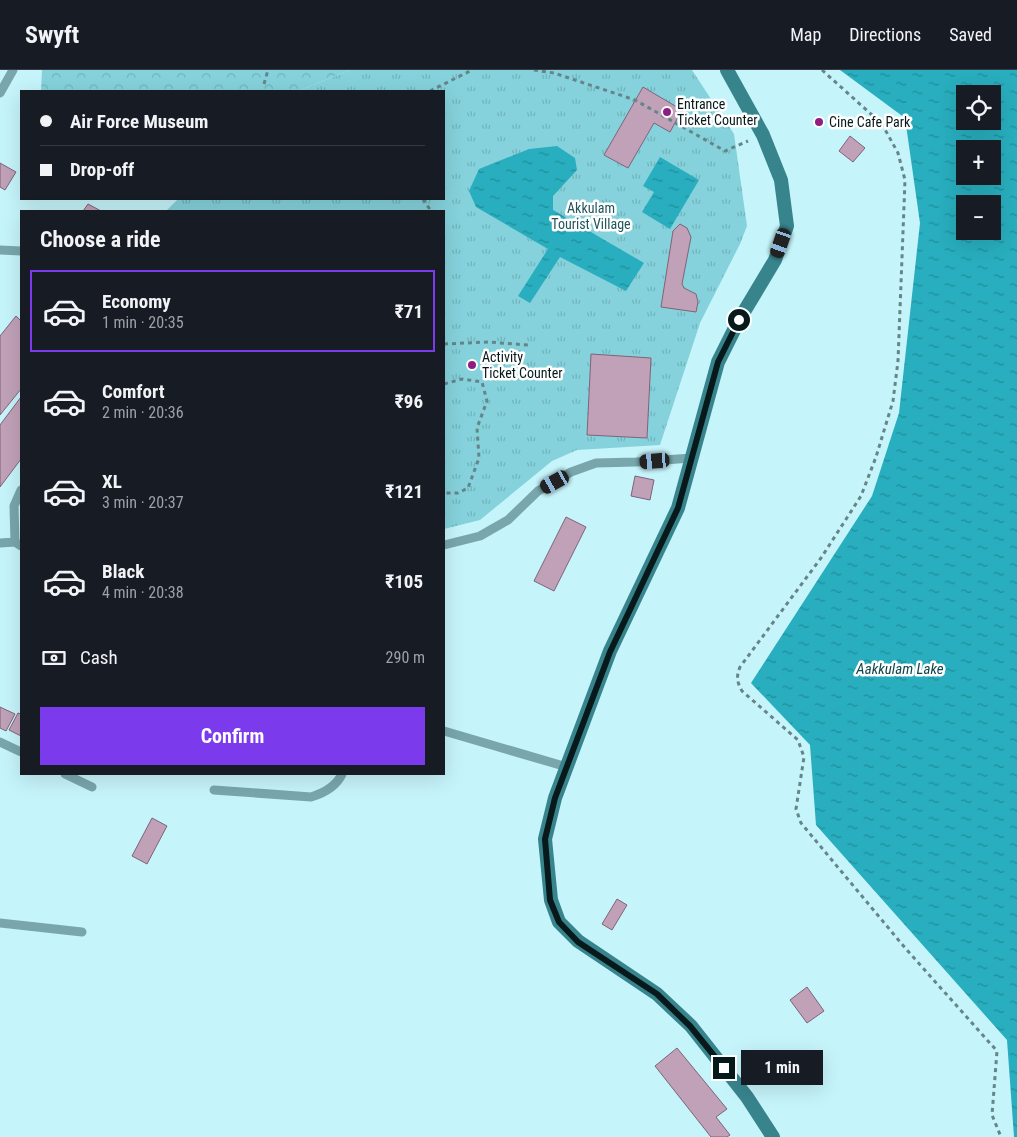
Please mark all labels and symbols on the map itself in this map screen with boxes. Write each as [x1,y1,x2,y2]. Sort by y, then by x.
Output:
place label: Entrance Ticket Counter [677,96,758,128]
marker: Entrance Ticket Counter [661,106,673,118]
place label: Cine Cafe Park [829,114,911,130]
marker: Cine Cafe Park [813,116,825,128]
park label: Akkulam Tourist Village [551,200,631,232]
car [769,226,792,260]
route start [728,309,750,331]
place label: Activity Ticket Counter [482,349,563,381]
marker: Activity Ticket Counter [466,359,478,371]
car [639,452,670,470]
car [538,468,571,496]
water label: Aakkulam Lake [855,660,944,678]
callout: 1 min [742,1050,824,1086]
route end [713,1057,735,1079]

